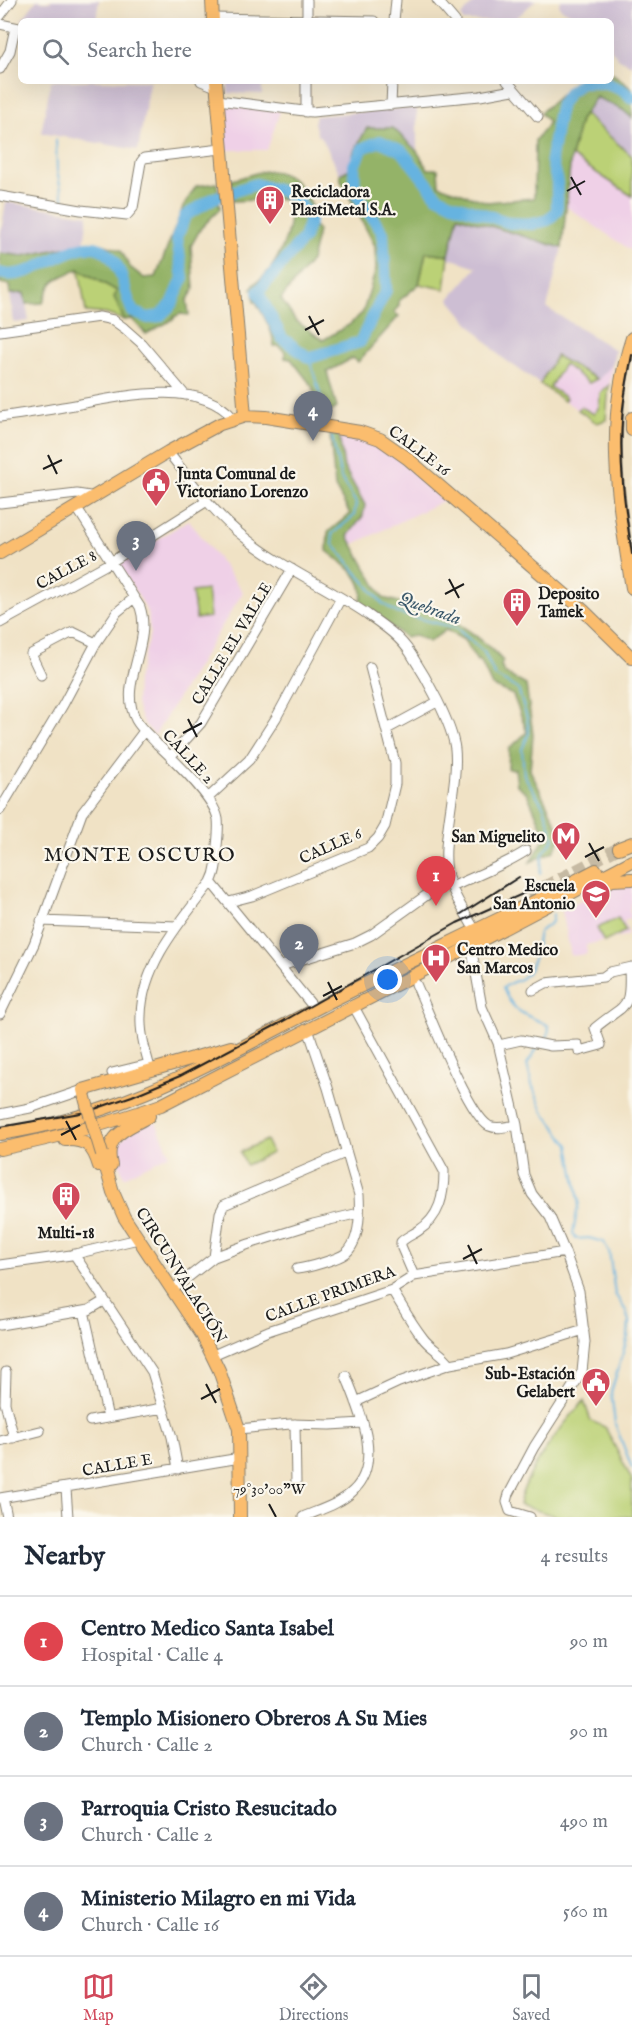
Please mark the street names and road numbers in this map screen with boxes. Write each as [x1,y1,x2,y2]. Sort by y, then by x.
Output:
street label: CALLE 16 [384,422,454,481]
street label: CALLE 8 [33,546,101,595]
street label: CALLE EL VALLE [188,579,277,709]
street label: CALLE 2 [157,726,218,789]
street label: CALLE 6 [296,824,365,869]
street label: CIRCUNVALACIÓN [130,1203,232,1348]
street label: CALLE PRIMERA [263,1262,399,1328]
street label: CALLE E [81,1450,154,1482]

